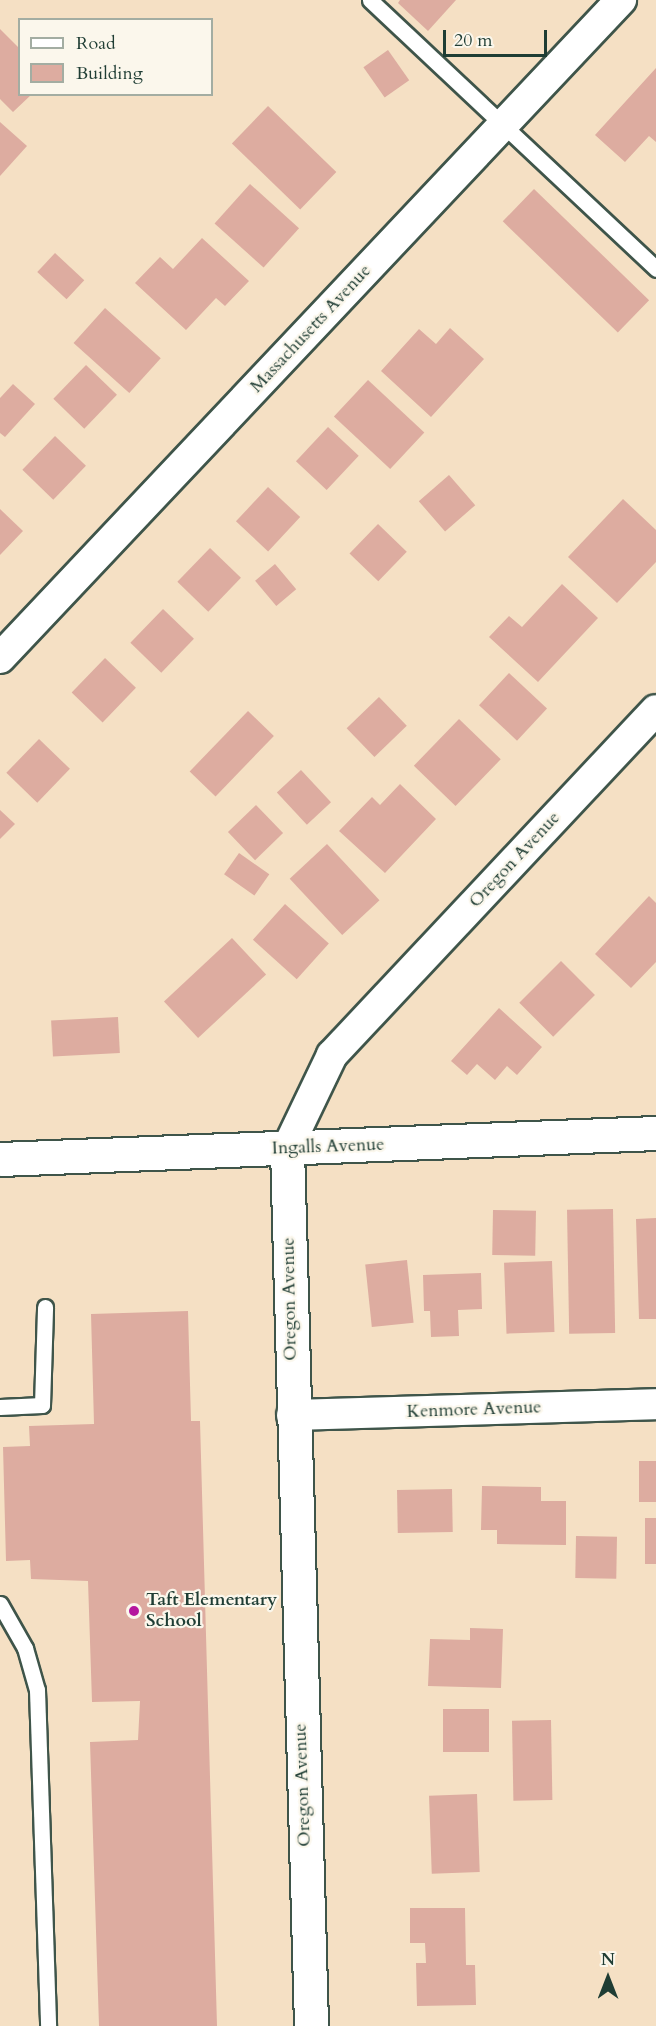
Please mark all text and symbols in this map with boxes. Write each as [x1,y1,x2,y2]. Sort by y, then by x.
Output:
legend [18,18,213,96]
scale bar [446,18,550,56]
text: 20 m [454,28,493,53]
text: Road [76,31,116,56]
text: Building [76,61,143,86]
street label: Massachusetts Avenue [246,260,376,398]
street label: Oregon Avenue [465,807,565,913]
street label: Ingalls Avenue [271,1134,385,1160]
street label: Oregon Avenue [278,1237,302,1361]
street label: Kenmore Avenue [406,1397,542,1423]
place label: Taft Elementary School [146,1590,277,1632]
marker: Taft Elementary School [127,1604,141,1618]
street label: Oregon Avenue [290,1723,316,1847]
north arrow [578,1948,638,2008]
text: N [601,1949,615,1971]

